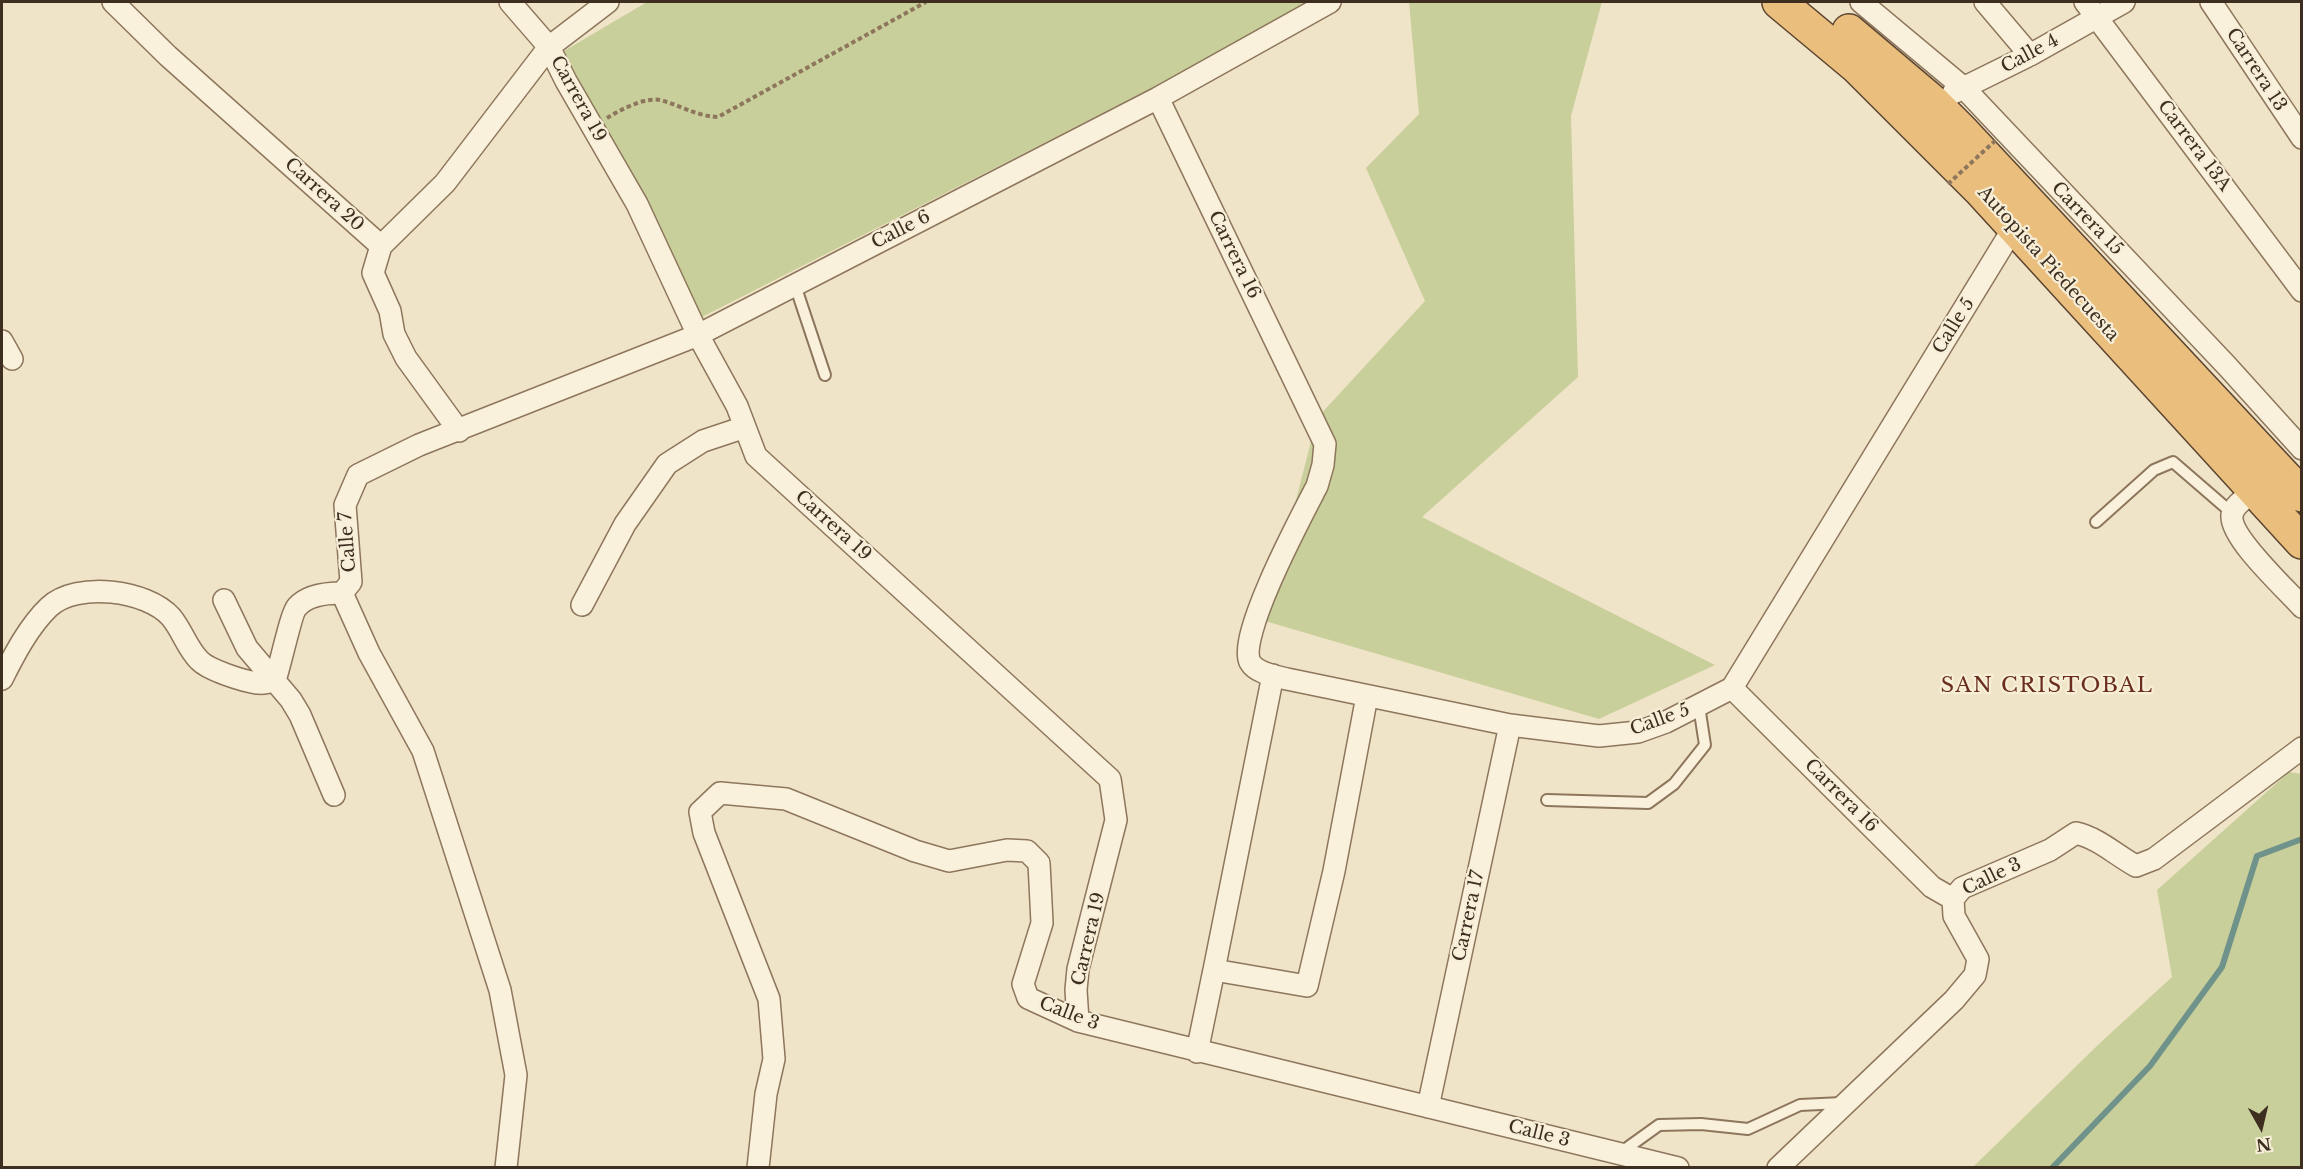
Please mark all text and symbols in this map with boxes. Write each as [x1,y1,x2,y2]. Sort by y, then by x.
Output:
street label: Carrera 13 [2221,24,2291,116]
street label: Calle 4 [1998,30,2062,78]
street label: Carrera 19 [546,52,610,146]
street label: Carrera 13A [2153,96,2235,196]
street label: Carrera 20 [280,154,368,236]
street label: Carrera 15 [2047,178,2127,260]
street label: Autopista Piedecuesta [1973,182,2123,346]
street label: Calle 6 [868,206,934,254]
street label: Carrera 16 [1203,208,1265,302]
street label: Calle 5 [1928,294,1980,358]
street label: Carrera 19 [790,486,876,566]
street label: Calle 7 [335,511,361,573]
district label: SAN CRISTOBAL [1941,673,2153,699]
street label: Calle 5 [1627,699,1693,741]
street label: Carrera 16 [1800,755,1882,837]
street label: Calle 3 [1959,854,2025,900]
street label: Carrera 17 [1449,869,1489,963]
street label: Carrera 19 [1068,890,1110,988]
street label: Calle 3 [1036,993,1102,1035]
north arrow [2231,1097,2291,1157]
street label: Calle 3 [1506,1116,1572,1152]
text: N [2255,1134,2272,1156]

